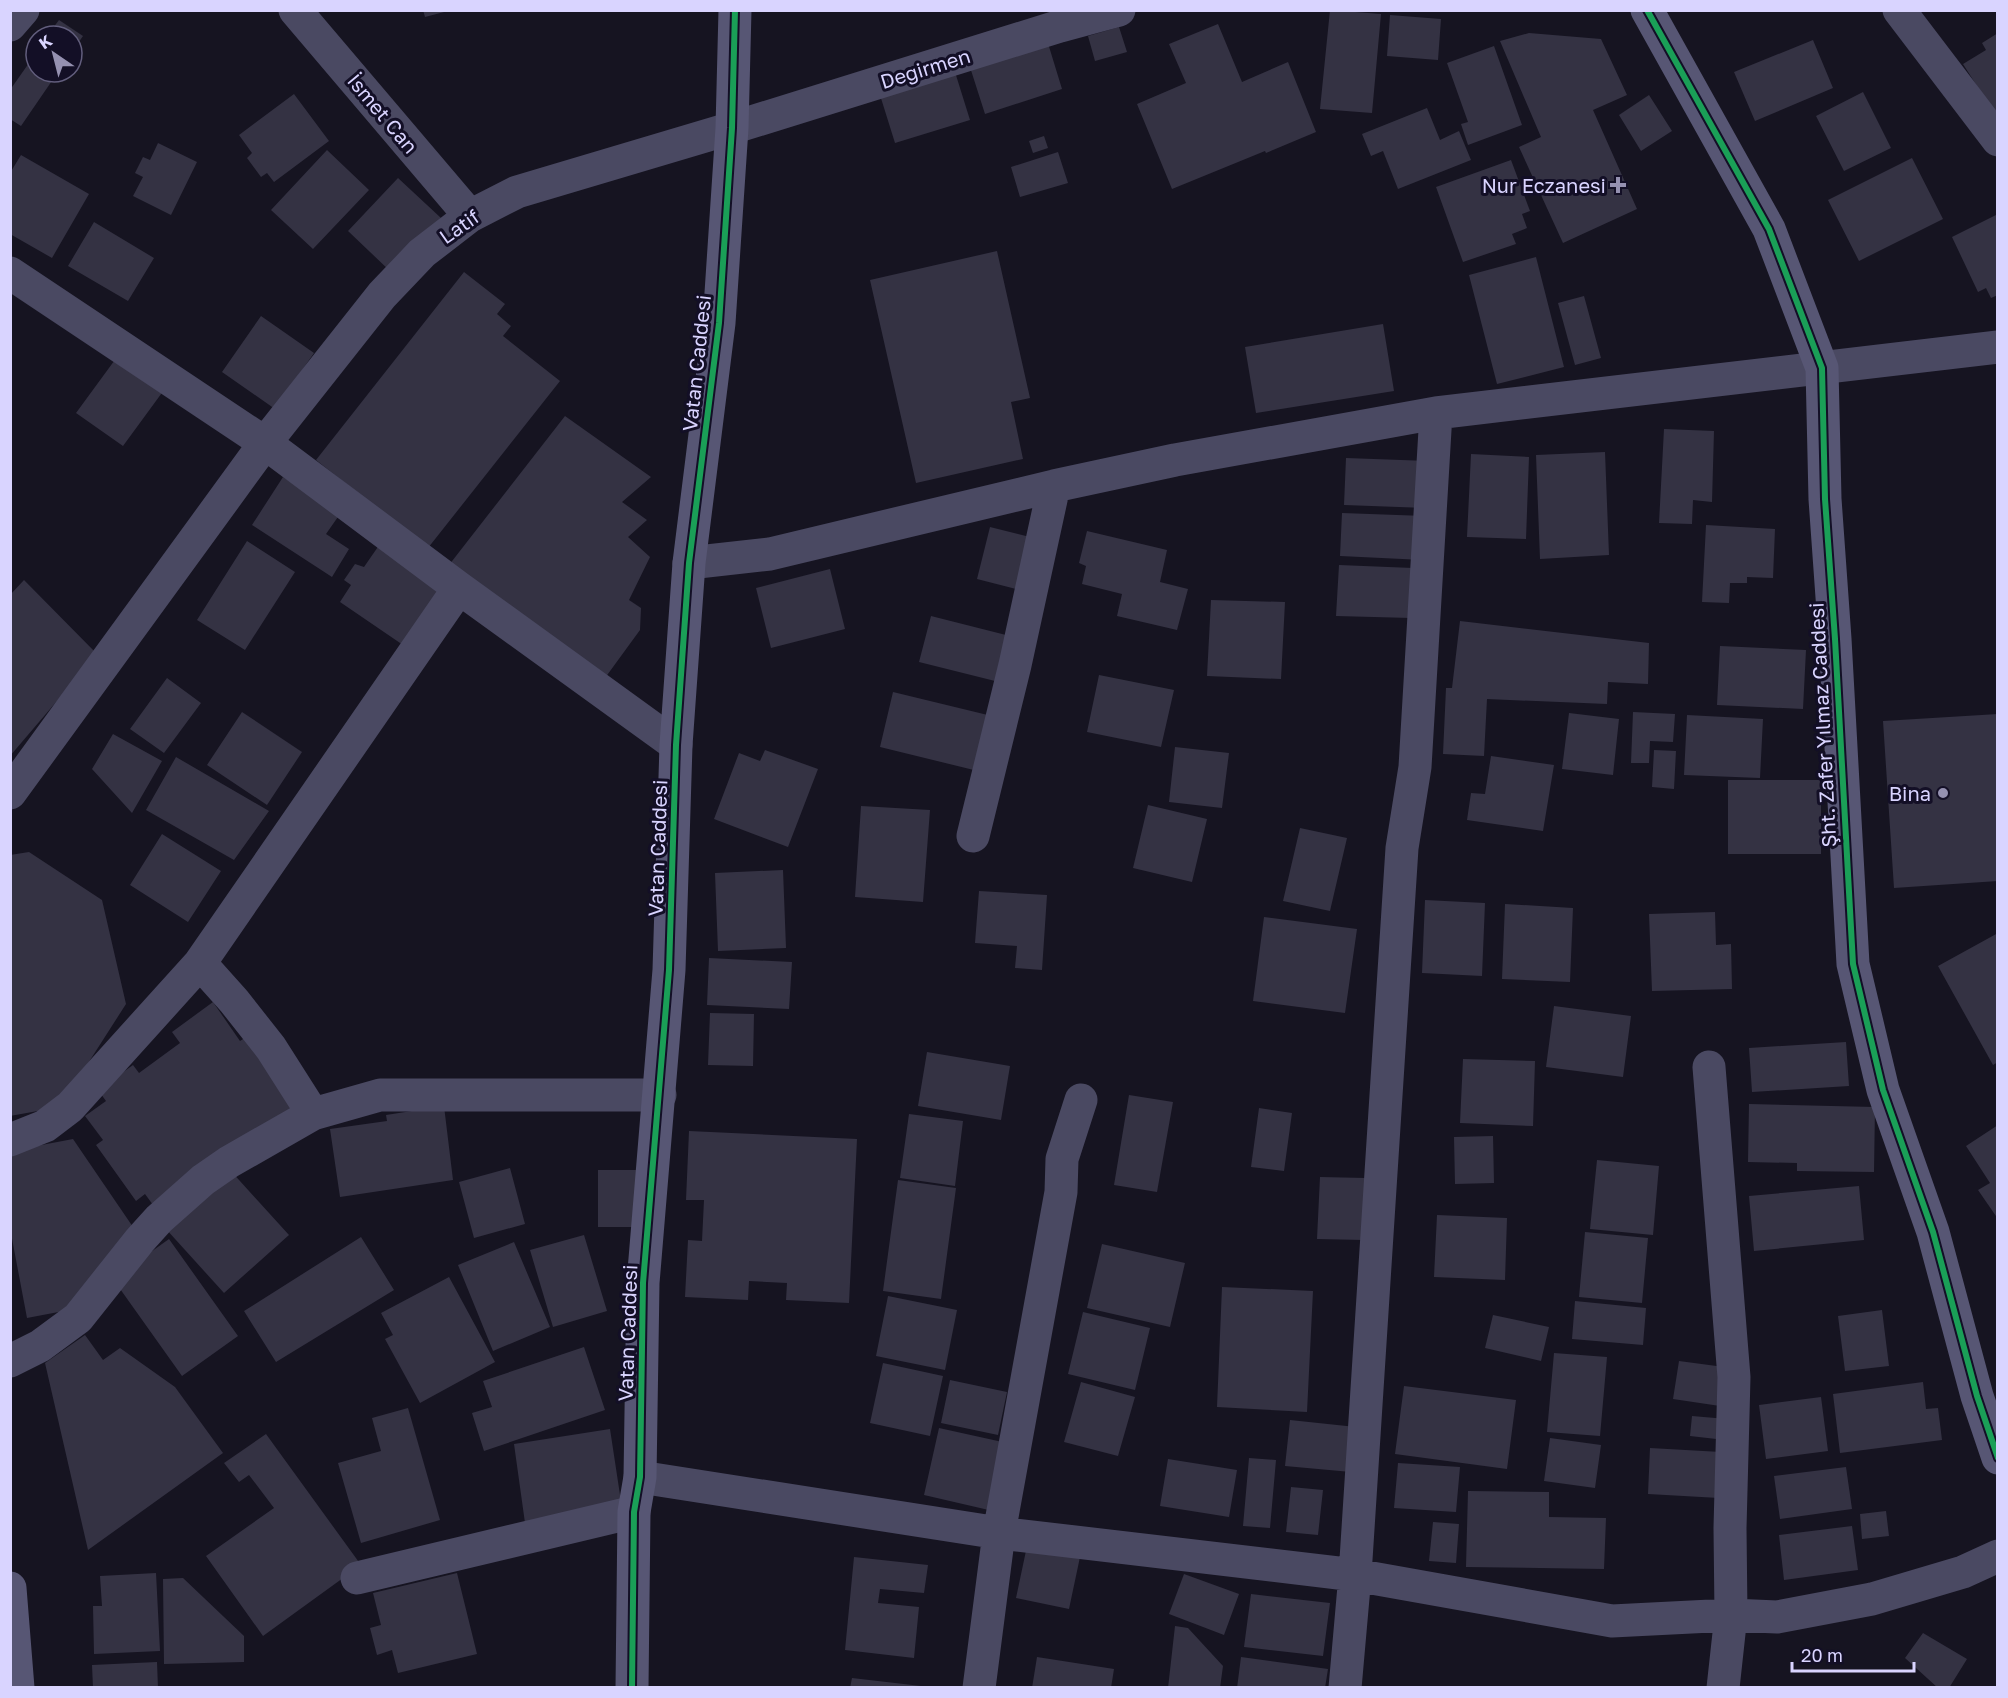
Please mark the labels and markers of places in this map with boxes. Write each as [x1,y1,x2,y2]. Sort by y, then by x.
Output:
place label: Nur Eczanesi [1482,173,1606,197]
marker: Nur Eczanesi [1611,178,1625,192]
place label: Bina [1889,781,1931,805]
marker: Bina [1936,786,1950,800]

